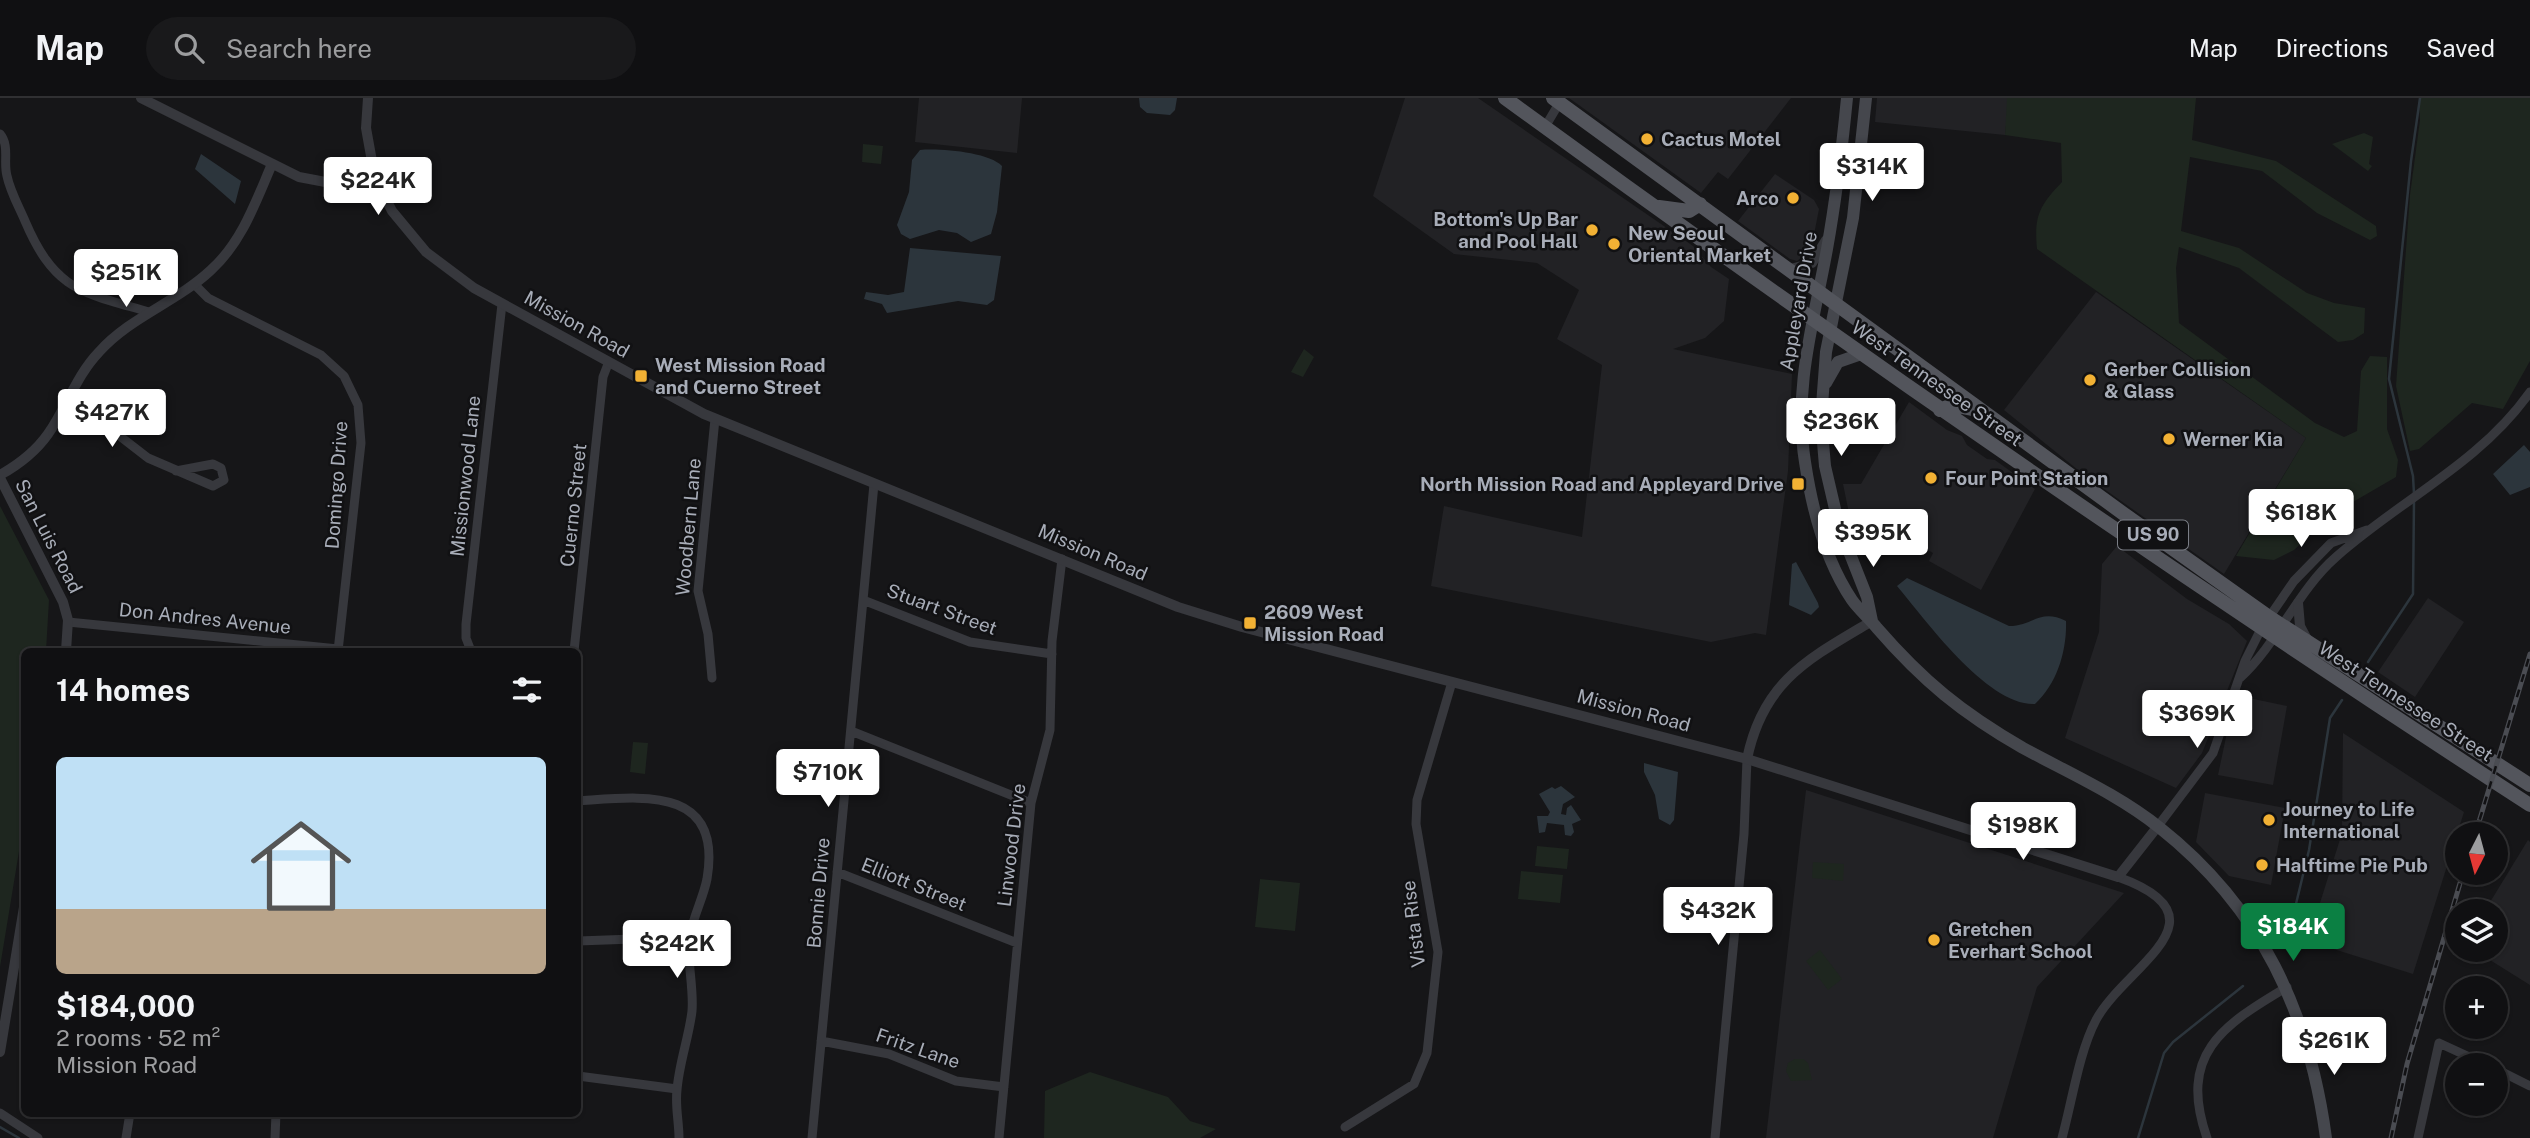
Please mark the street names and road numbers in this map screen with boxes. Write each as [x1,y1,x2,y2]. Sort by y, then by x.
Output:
street label: Appleyard Drive [1775,230,1821,372]
street label: Mission Road [521,286,633,362]
street label: West Tennessee Street [1847,316,2027,450]
street label: Missionwood Lane [446,394,484,558]
street label: Domingo Drive [321,420,351,550]
street label: Cuerno Street [556,442,590,568]
street label: Woodbern Lane [671,457,705,597]
street label: San Luis Road [11,475,87,597]
street label: Mission Road [1035,519,1151,585]
road number: US 90 [2118,520,2188,550]
street label: Stuart Street [884,579,1000,639]
street label: Don Andres Avenue [118,598,292,638]
street label: West Tennessee Street [2315,636,2497,766]
street label: Mission Road [1575,684,1693,736]
street label: Linwood Drive [993,782,1029,908]
street label: Bonnie Drive [802,837,834,949]
street label: Elliott Street [858,853,970,915]
street label: Vista Rise [1397,879,1429,969]
street label: Fritz Lane [873,1023,963,1073]

